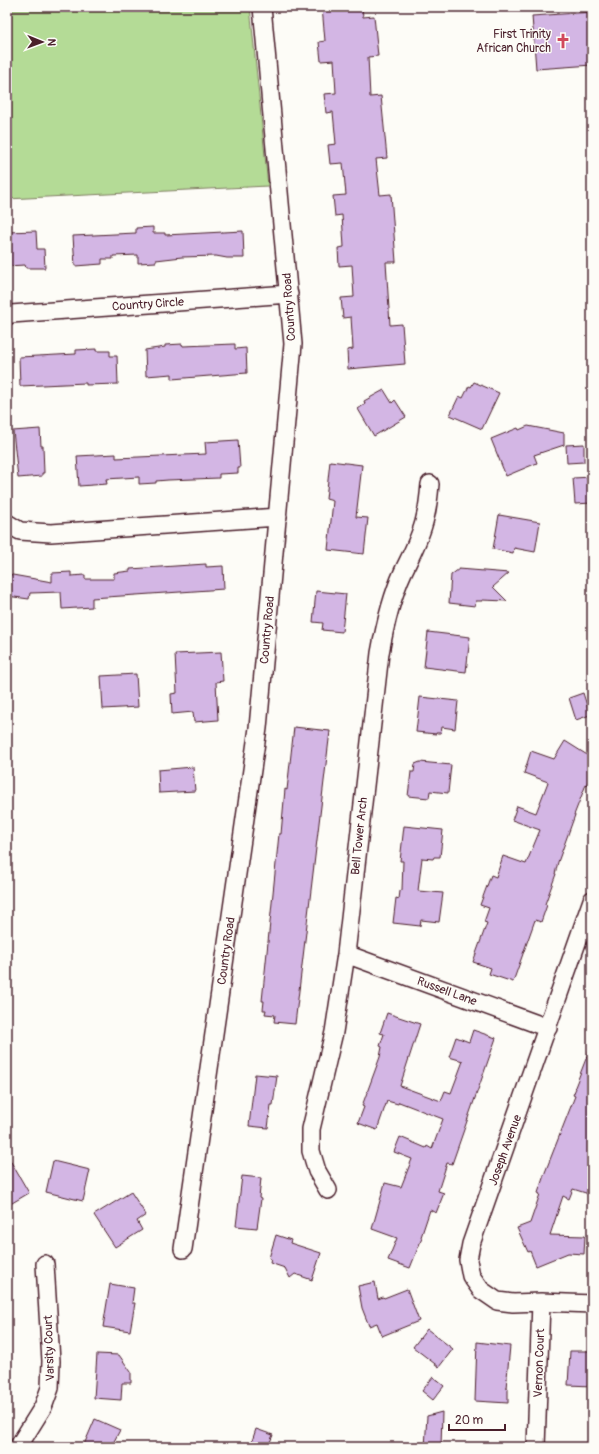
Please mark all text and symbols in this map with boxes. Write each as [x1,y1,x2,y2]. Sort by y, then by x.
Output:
north arrow [22,22,62,62]
place label: First Trinity African Church [476,27,551,56]
church icon: First Trinity African Church [554,32,572,50]
text: N [45,38,58,47]
street label: Country Road [280,272,299,342]
street label: Country Circle [112,294,185,314]
street label: Country Road [257,595,278,665]
street label: Bell Tower Arch [348,796,371,876]
street label: Country Road [214,916,239,986]
street label: Russell Lane [415,974,479,1009]
street label: Joseph Avenue [486,1113,525,1188]
street label: Varsity Court [41,1315,58,1381]
street label: Vernon Court [531,1328,548,1398]
scale bar [449,1406,505,1432]
text: 20 m [455,1413,484,1428]

